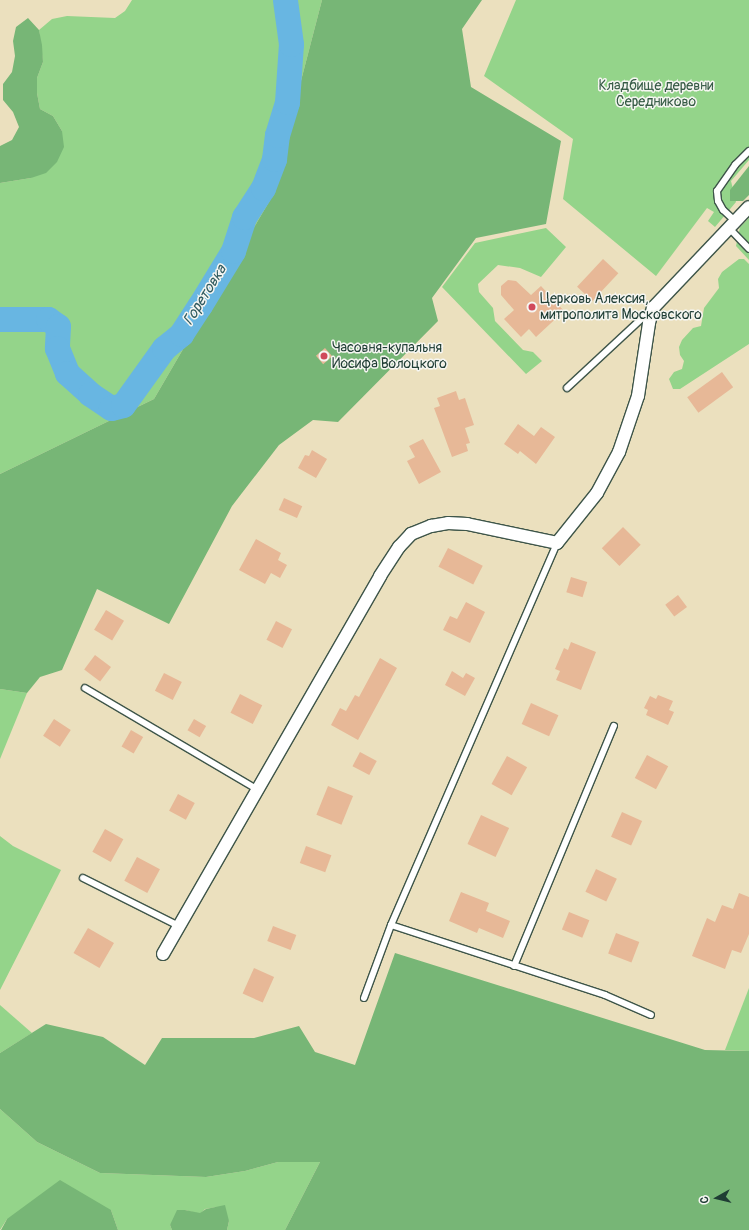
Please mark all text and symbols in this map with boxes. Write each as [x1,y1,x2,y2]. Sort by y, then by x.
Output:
park label: Кладбище деревни Середниково [599,78,713,110]
water label: Горетовка [180,262,230,328]
place label: Церковь Алексия, митрополита Московского [540,291,702,324]
marker: Церковь Алексия, митрополита Московского [527,302,537,312]
place label: Часовня-купальня Иосифа Волоцкого [332,340,447,372]
marker: Часовня-купальня Иосифа Волоцкого [319,351,329,361]
north arrow [697,1178,737,1218]
text: С [698,1195,712,1204]

